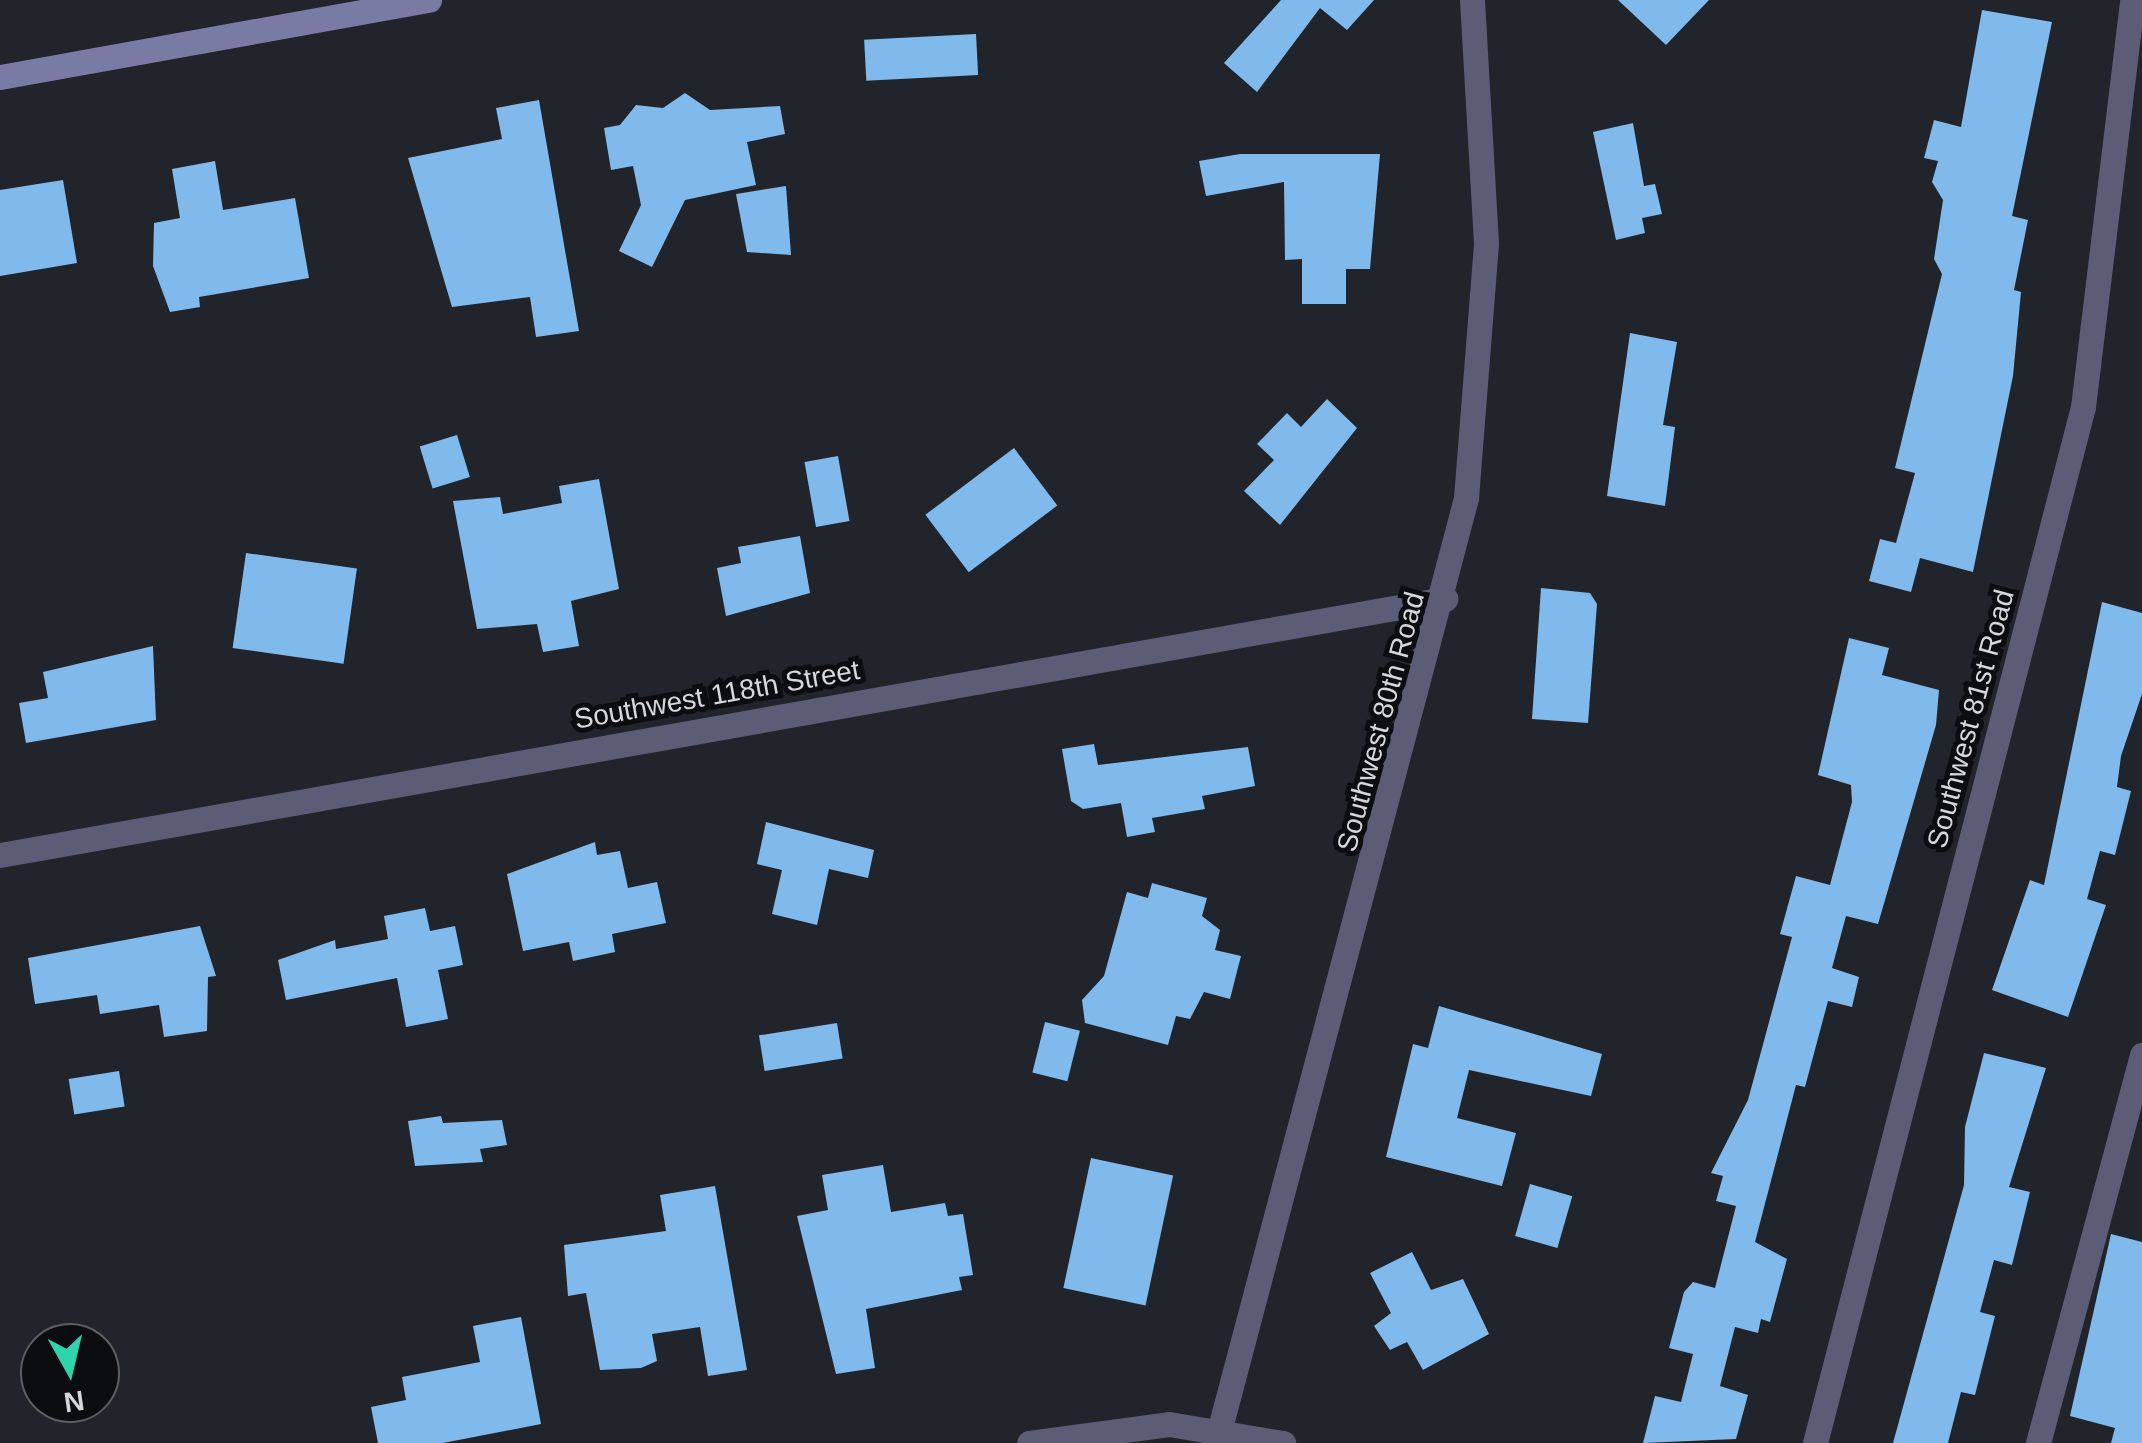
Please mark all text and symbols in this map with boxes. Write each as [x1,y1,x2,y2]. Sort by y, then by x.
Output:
street label: Southwest 81st Road [1920,586,2022,852]
street label: Southwest 80th Road [1330,588,1432,856]
street label: Southwest 118th Street [572,653,862,737]
north arrow [20,1323,120,1423]
text: N [62,1384,86,1418]

